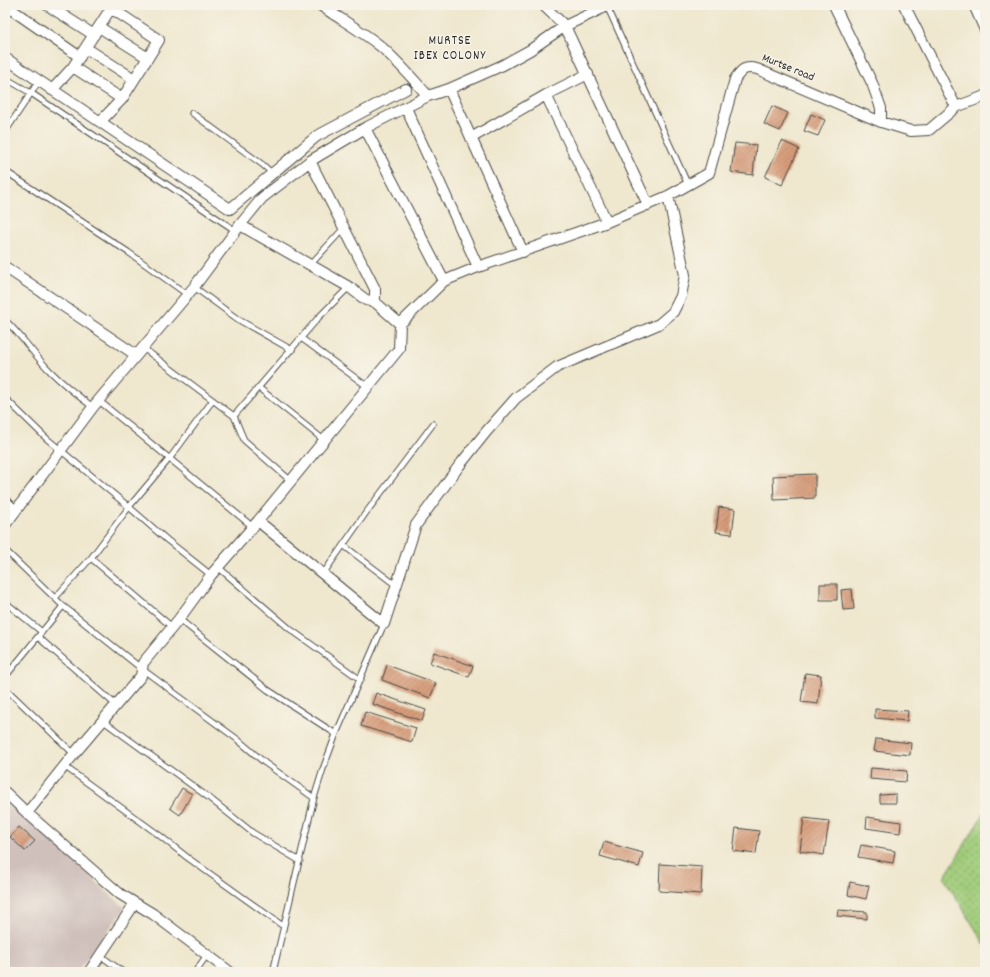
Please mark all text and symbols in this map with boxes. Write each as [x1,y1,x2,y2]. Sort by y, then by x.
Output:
district label: MURTSE IBEX COLONY [414,32,486,66]
street label: Murtse road [759,50,817,86]

